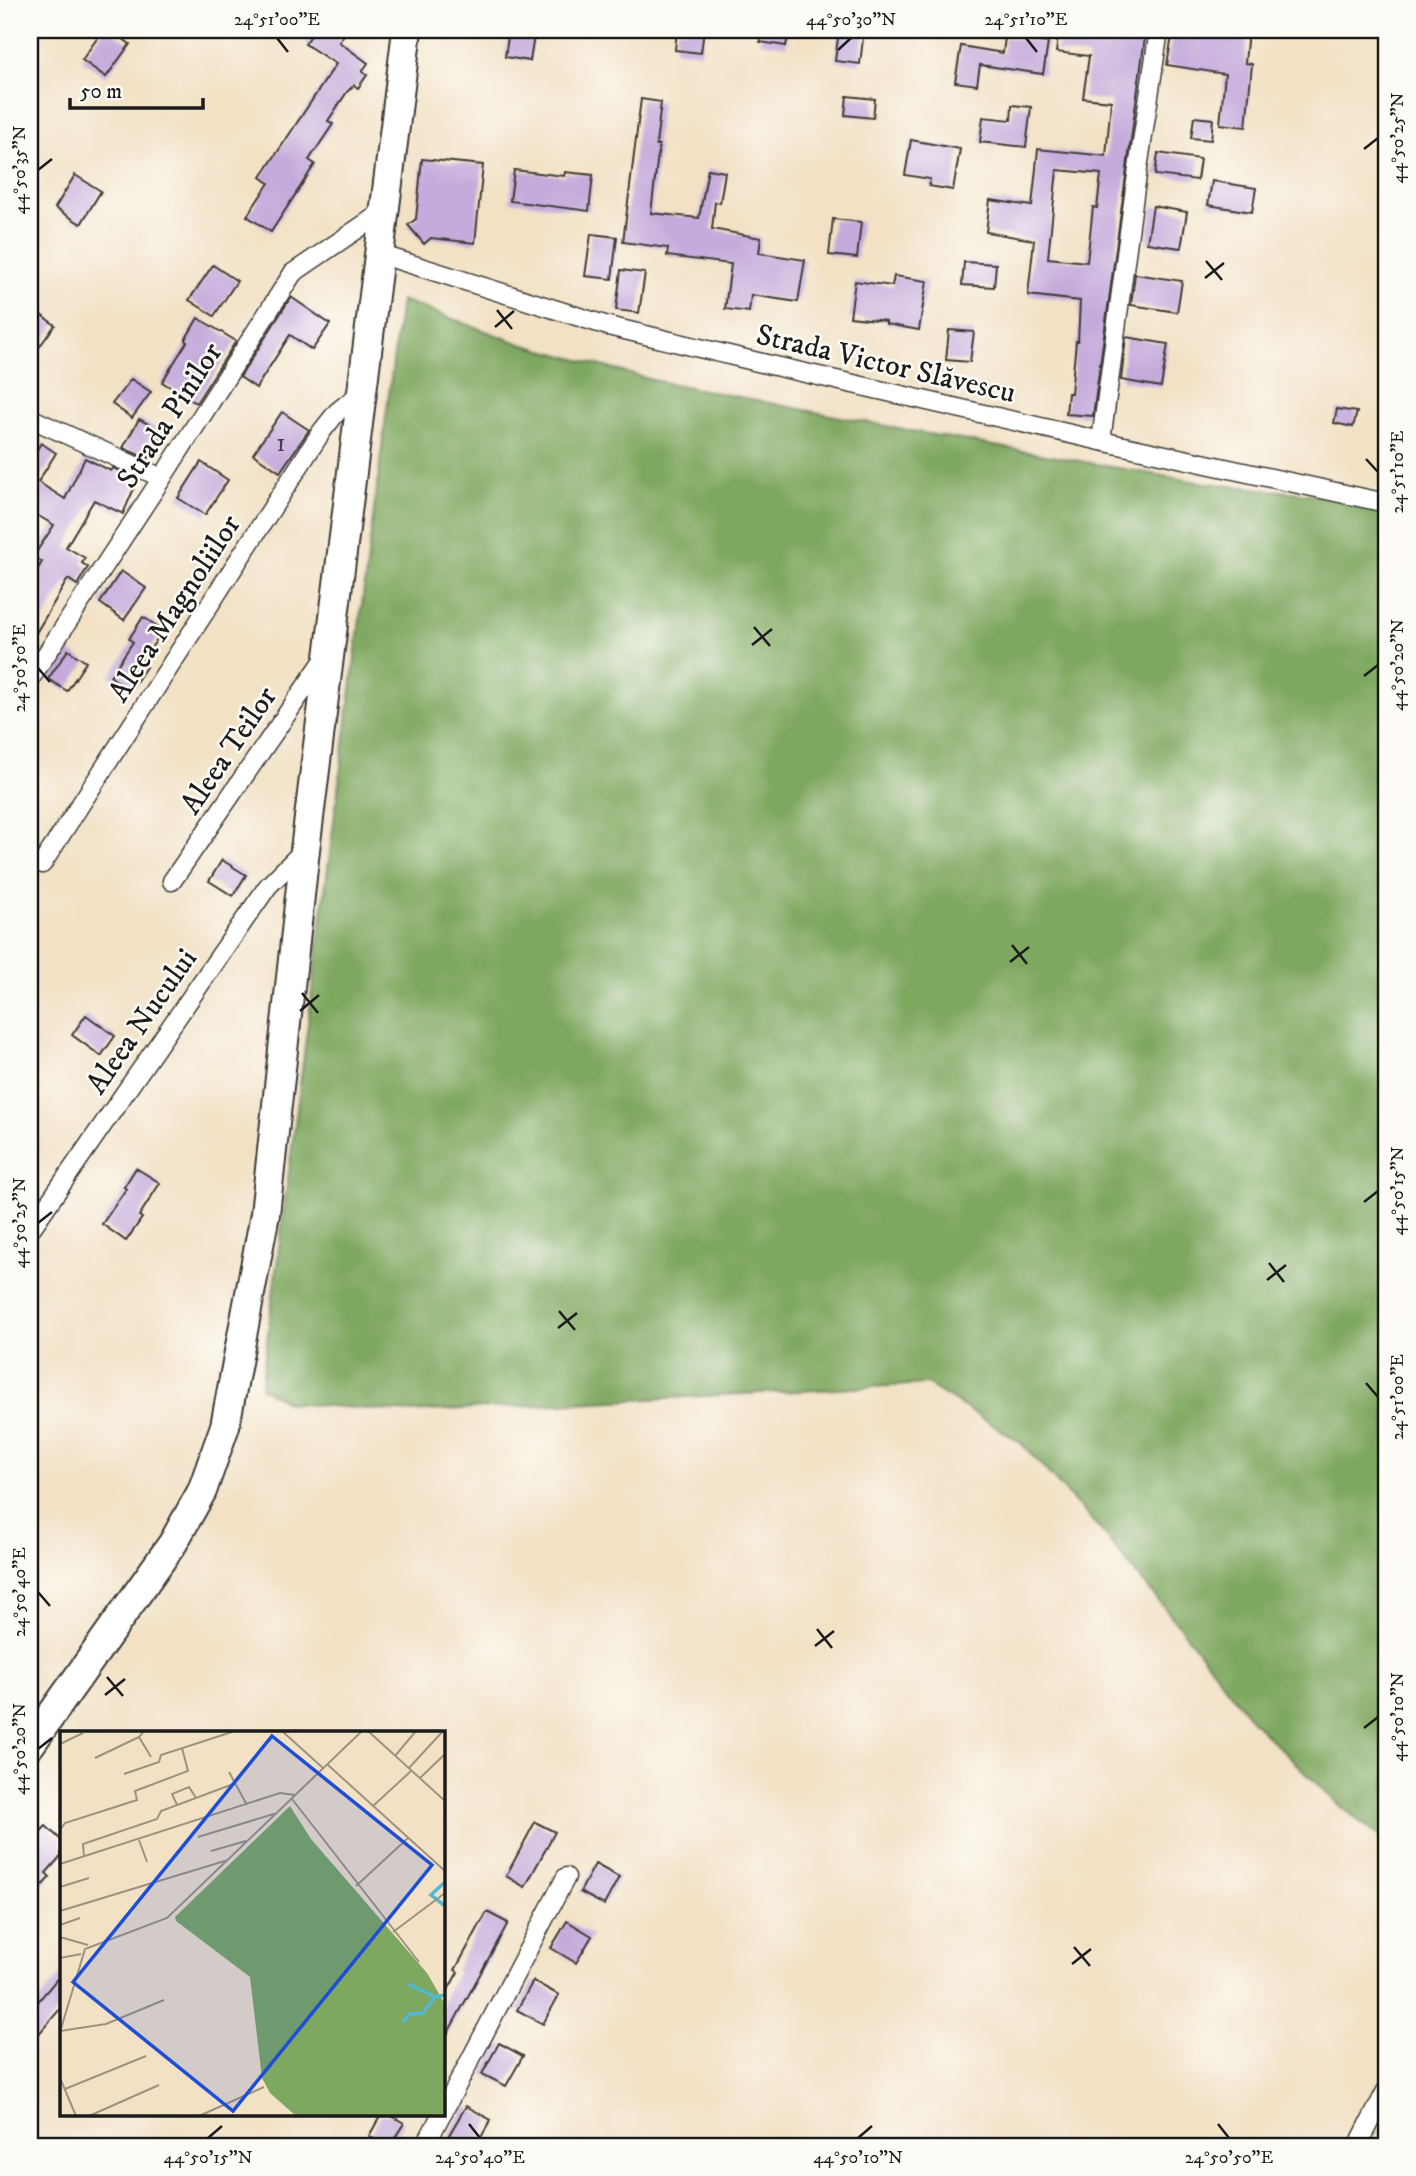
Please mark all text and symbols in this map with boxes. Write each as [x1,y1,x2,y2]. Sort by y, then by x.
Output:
text: 24°51'00"E [234,9,320,31]
text: 44°50'30"N [806,9,896,31]
text: 24°51'10"E [984,9,1068,31]
scale bar [70,66,203,110]
text: 50 m [80,79,122,105]
text: 44°50'25"N [1387,92,1409,184]
text: 44°50'35"N [9,125,31,215]
street label: Strada Victor Slăvescu [752,317,1019,412]
street label: Strada Pinilor [109,336,231,496]
house number: 1 [276,427,286,460]
text: 24°51'10"E [1387,430,1409,514]
street label: Aleea Magnoliilor [101,508,250,709]
text: 44°50'20"N [1387,619,1409,711]
text: 24°50'50"E [9,623,31,712]
street label: Aleea Teilor [173,680,286,822]
street label: Aleea Nucului [79,942,206,1102]
text: 44°50'15"N [1387,1146,1409,1235]
text: 44°50'25"N [9,1177,31,1269]
text: 24°51'00"E [1387,1354,1409,1440]
text: 24°50'40"E [9,1547,31,1637]
text: 44°50'10"N [1387,1672,1409,1762]
text: 44°50'20"N [9,1703,31,1795]
inset map [60,1731,444,2116]
text: 44°50'15"N [164,2147,253,2169]
text: 24°50'40"E [435,2147,525,2169]
text: 44°50'10"N [813,2147,903,2169]
text: 24°50'50"E [1185,2147,1274,2169]

